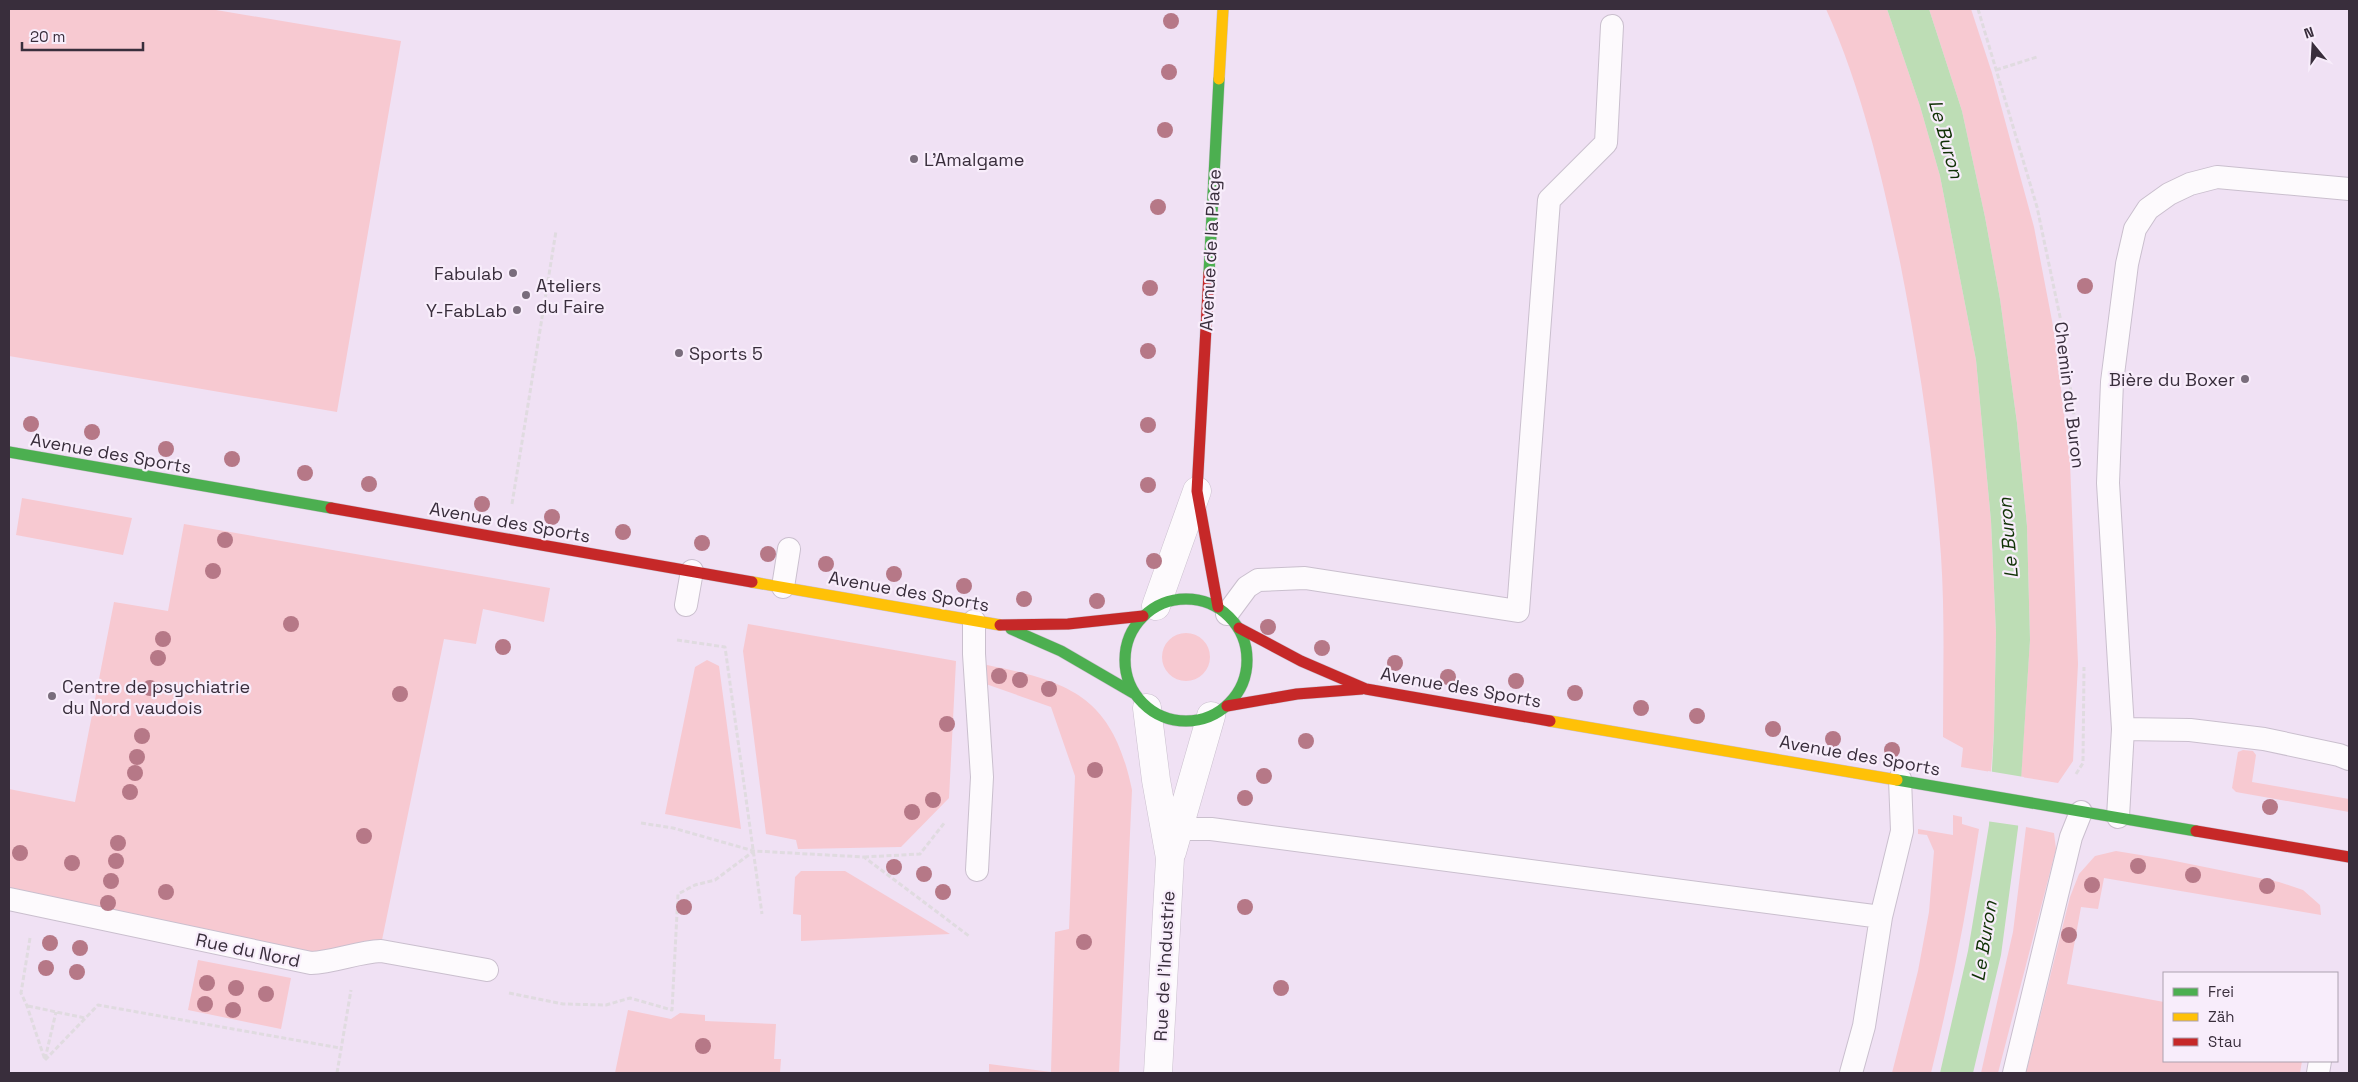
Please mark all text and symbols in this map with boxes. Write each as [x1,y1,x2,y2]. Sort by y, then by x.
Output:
scale bar [22,20,144,52]
north arrow [2288,20,2338,70]
text: N [2302,23,2316,43]
text: 20 m [30,27,65,46]
water label: Le Buron [1923,97,1969,182]
place label: L'Amalgame [924,148,1025,171]
marker: L'Amalgame [908,153,920,165]
street label: Avenue de la Plage [1194,169,1226,331]
place label: Fabulab [434,262,503,285]
marker: Fabulab [507,267,519,279]
place label: Ateliers du Faire [536,274,605,318]
marker: Ateliers du Faire [520,289,532,301]
place label: Y-FabLab [426,299,507,322]
marker: Y-FabLab [511,304,523,316]
street label: Chemin du Buron [2050,320,2090,470]
place label: Sports 5 [689,342,763,365]
marker: Sports 5 [673,347,685,359]
place label: Bière du Boxer [2109,368,2235,391]
marker: Bière du Boxer [2239,373,2251,385]
street label: Avenue des Sports [29,428,193,478]
water label: Le Buron [1992,496,2024,579]
street label: Avenue des Sports [428,497,592,547]
street label: Avenue des Sports [827,566,991,616]
street label: Avenue des Sports [1379,662,1543,712]
place label: Centre de psychiatrie du Nord vaudois [62,675,250,719]
marker: Centre de psychiatrie du Nord vaudois [46,690,58,702]
street label: Avenue des Sports [1778,730,1942,780]
street label: Rue de l'Industrie [1149,890,1179,1042]
water label: Le Buron [1965,899,2003,983]
street label: Rue du Nord [194,928,302,972]
legend [2163,972,2338,1062]
text: Frei [2208,982,2234,1001]
text: Zäh [2208,1007,2234,1026]
text: Stau [2208,1032,2242,1051]

